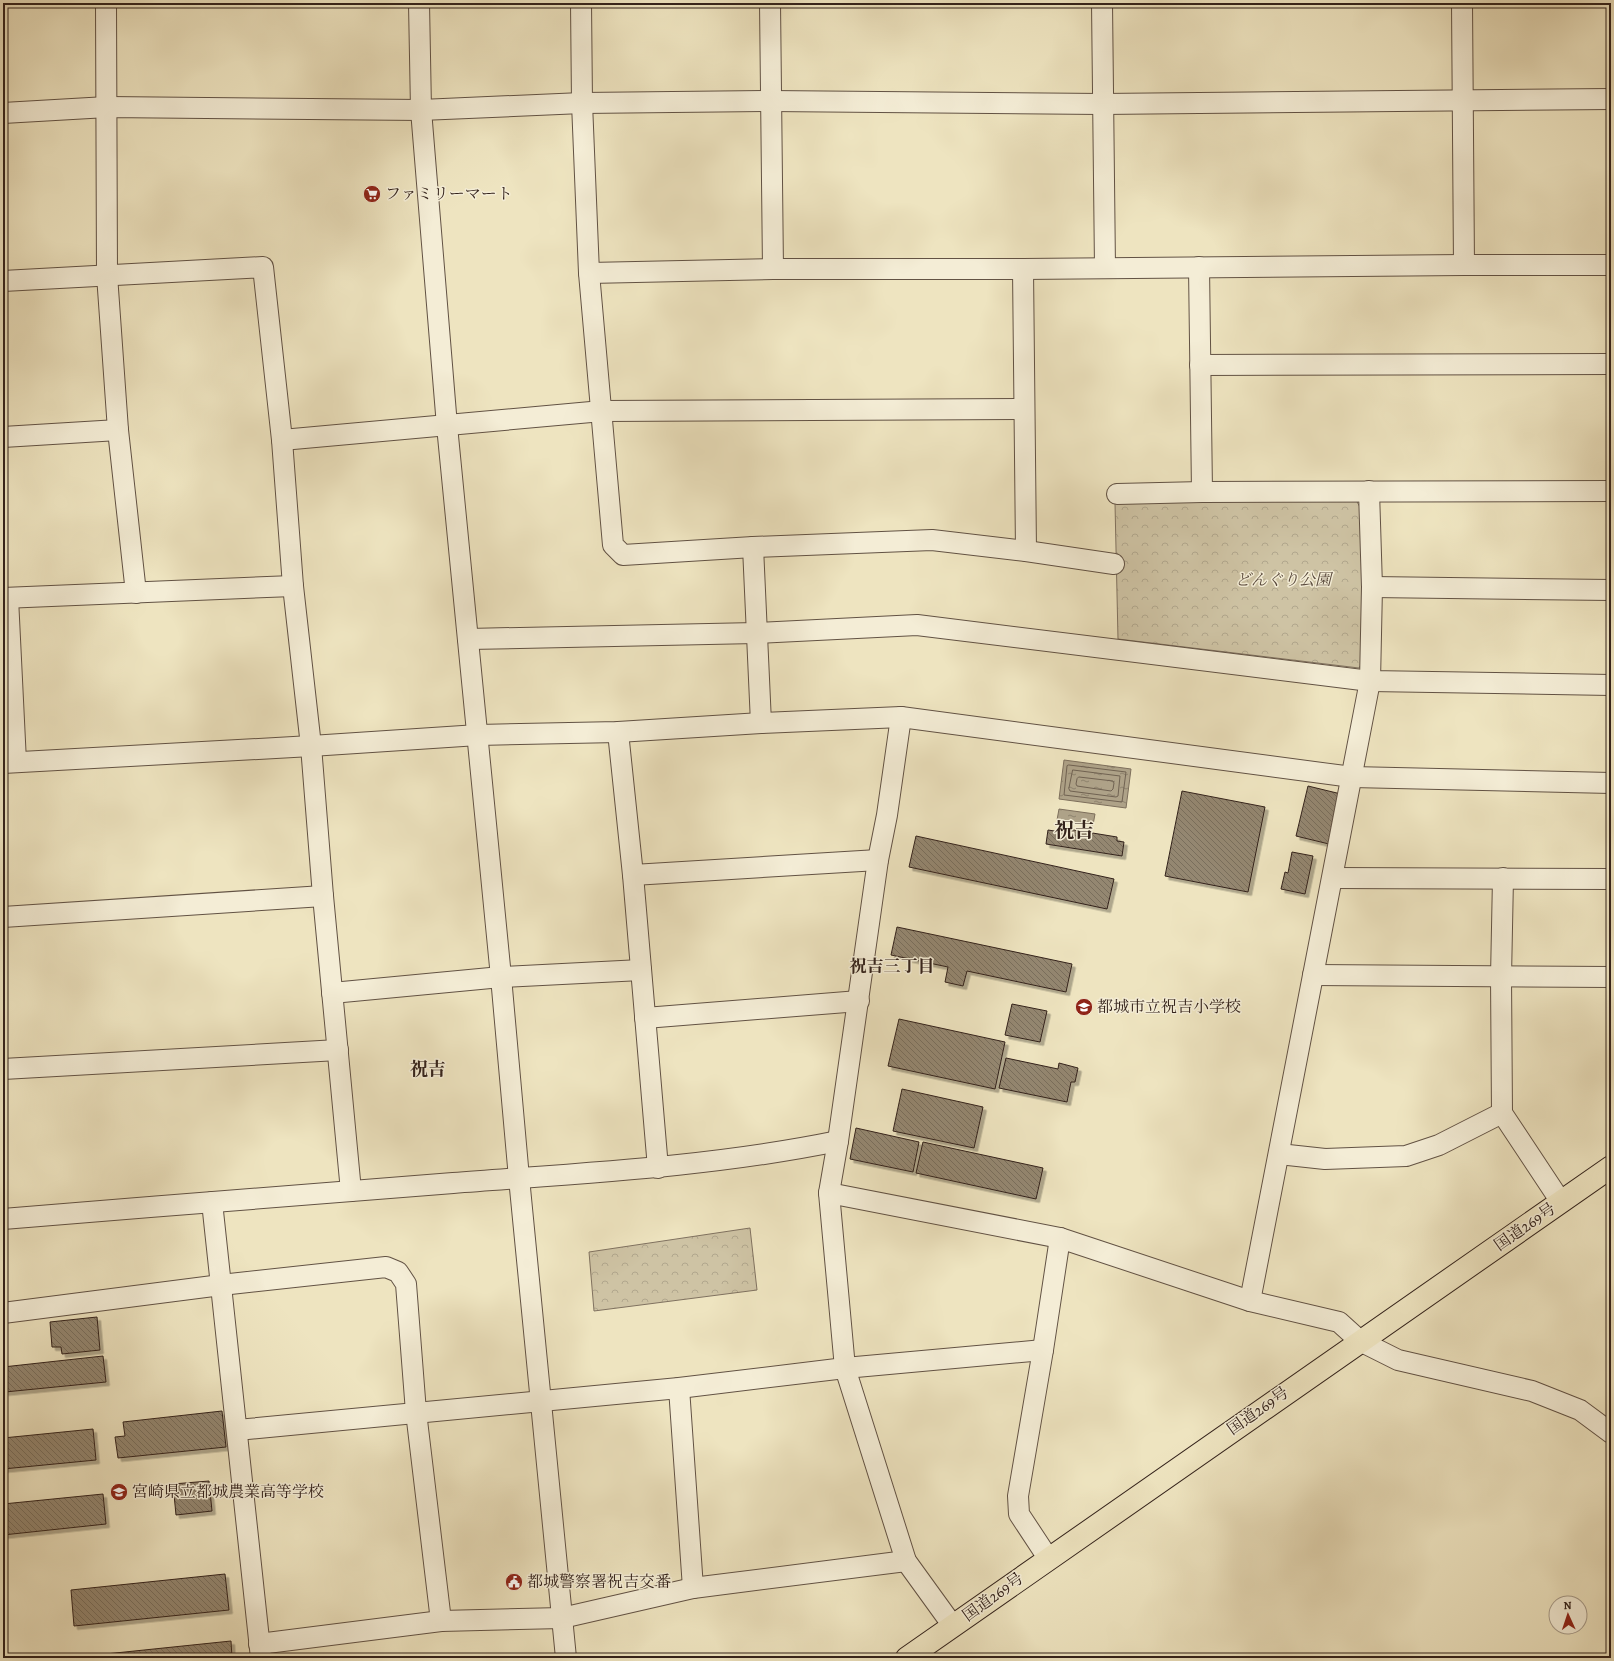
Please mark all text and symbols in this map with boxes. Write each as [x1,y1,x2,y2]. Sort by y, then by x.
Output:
place label: ファミリーマート [385,183,513,205]
supermarket icon: ファミリーマート [362,184,382,204]
park label: どんぐり公園 [1235,569,1334,591]
district label: 祝吉 [1054,817,1094,844]
district label: 祝吉三丁目 [850,955,935,978]
place label: 都城市立祝吉小学校 [1097,996,1241,1018]
school or university icon: 都城市立祝吉小学校 [1074,997,1094,1017]
district label: 祝吉 [410,1057,446,1081]
street label: 国道269号 [1490,1198,1560,1256]
street label: 国道269号 [1223,1382,1293,1440]
place label: 宮崎県立都城農業高等学校 [132,1481,324,1503]
school or university icon: 宮崎県立都城農業高等学校 [109,1482,129,1502]
street label: 国道269号 [958,1567,1028,1627]
place label: 都城警察署祝吉交番 [527,1571,671,1593]
public building icon: 都城警察署祝吉交番 [504,1572,524,1592]
north arrow [1548,1595,1588,1635]
text: N [1563,1598,1572,1613]

